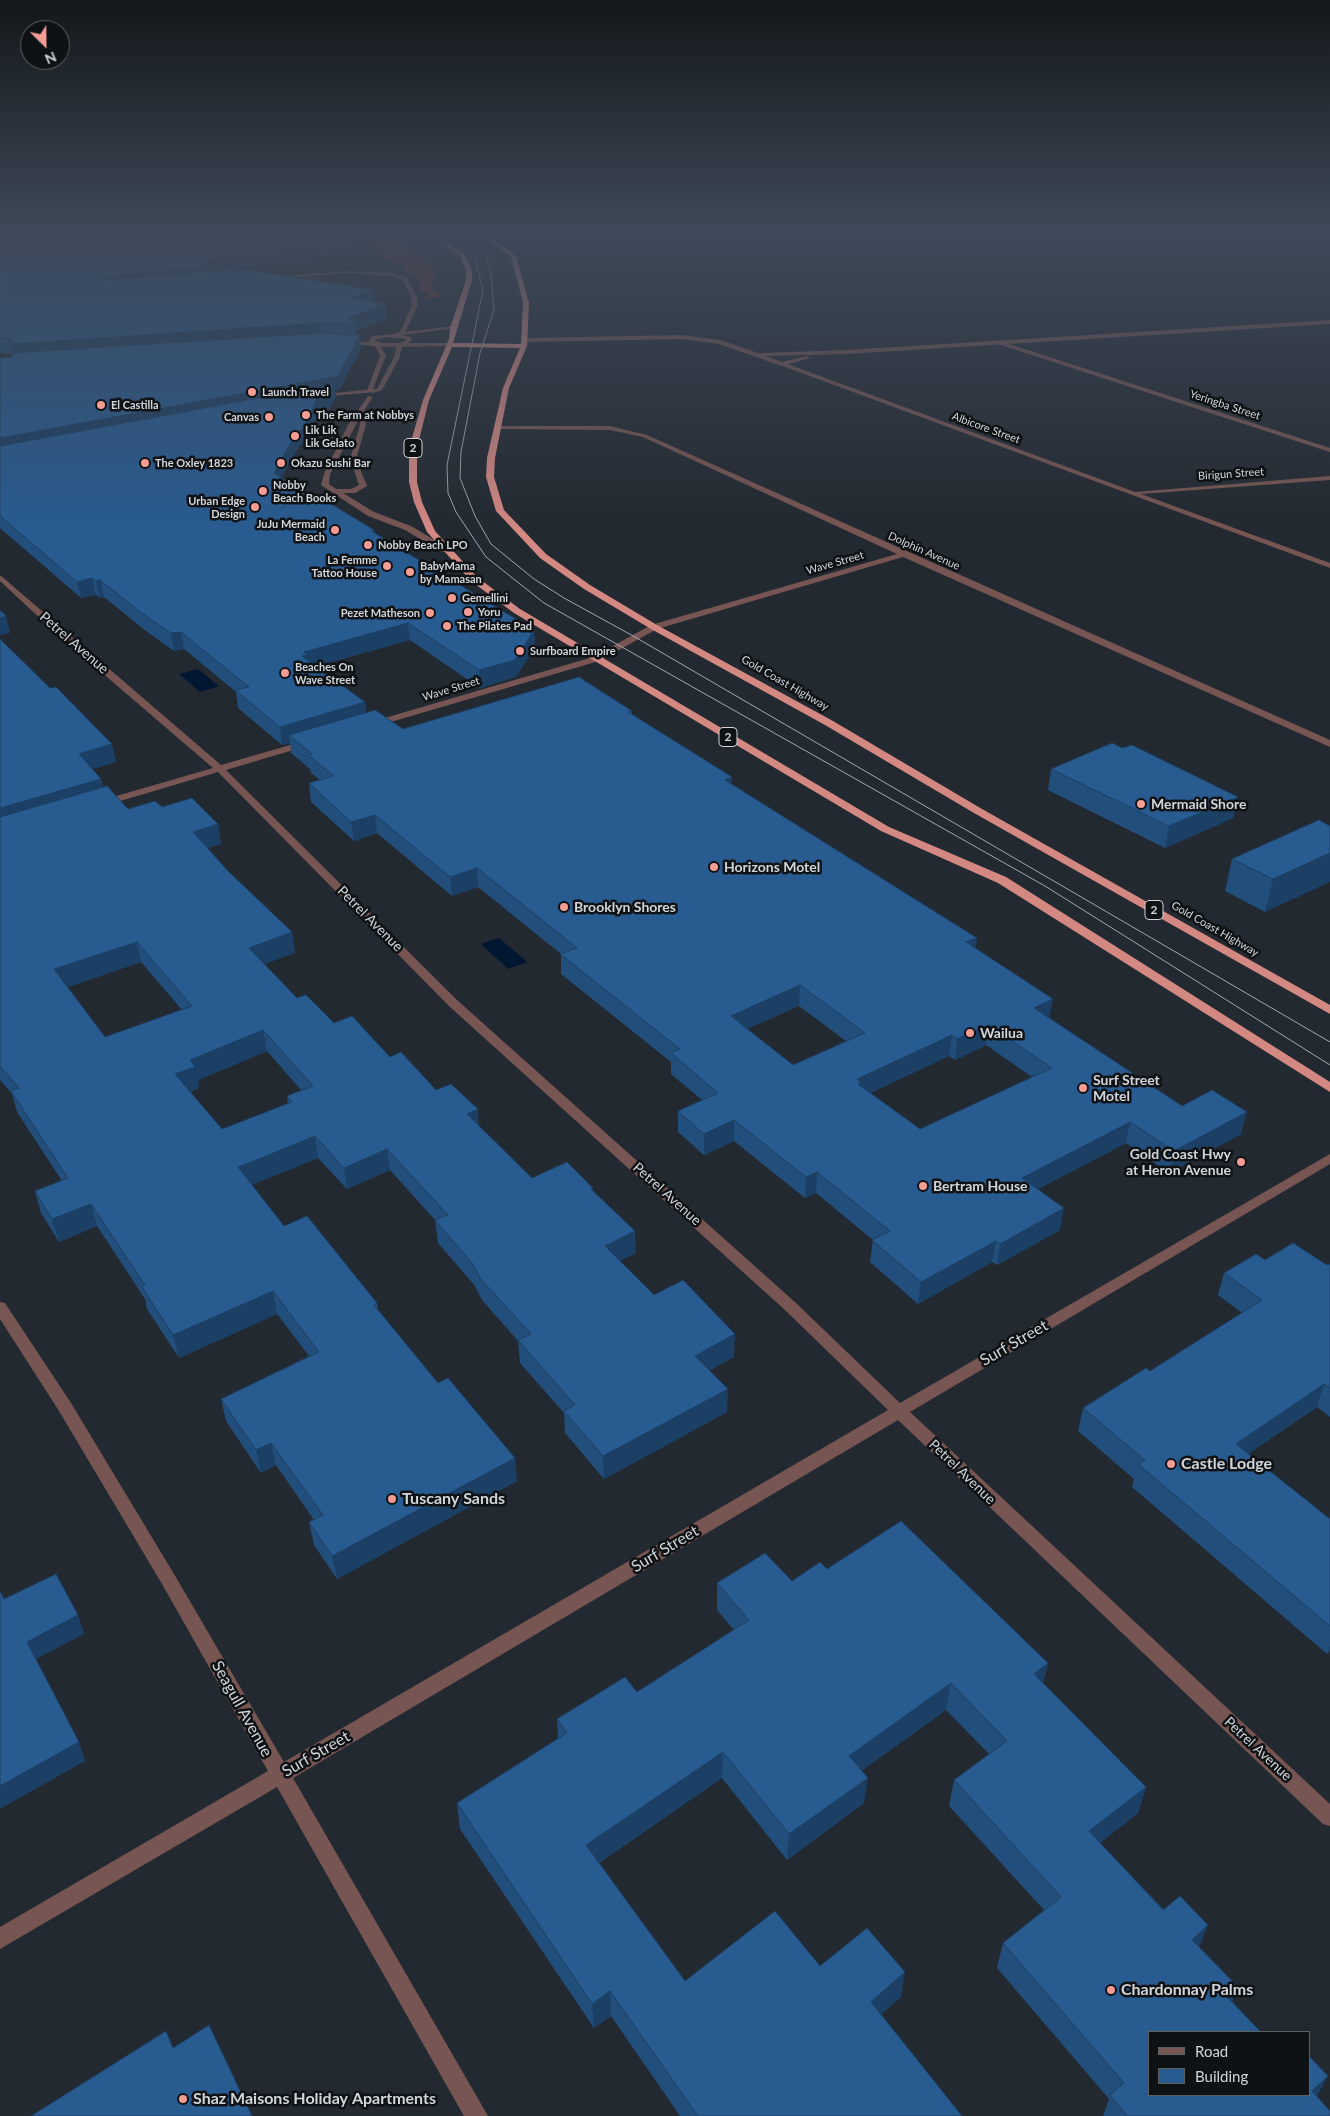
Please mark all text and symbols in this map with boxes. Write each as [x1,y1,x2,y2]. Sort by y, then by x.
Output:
north arrow [20,20,70,70]
text: N [42,48,59,68]
place label: Launch Travel [262,385,329,399]
marker: Launch Travel [246,386,258,398]
street label: Yeringba Street [1188,387,1262,423]
place label: El Castilla [111,398,159,412]
marker: El Castilla [95,399,107,411]
place label: The Farm at Nobbys [316,408,414,422]
marker: The Farm at Nobbys [300,409,312,421]
place label: Canvas [224,410,259,424]
street label: Albicore Street [950,410,1022,446]
marker: Canvas [263,411,275,423]
place label: Lik Lik Lik Gelato [305,423,354,449]
marker: Lik Lik Lik Gelato [289,430,301,442]
road number: 2 [404,438,422,458]
place label: The Oxley 1823 [155,456,233,470]
place label: Okazu Sushi Bar [291,456,371,470]
marker: The Oxley 1823 [139,457,151,469]
marker: Okazu Sushi Bar [275,457,287,469]
street label: Birigun Street [1198,465,1264,483]
place label: Nobby Beach Books [273,478,336,504]
marker: Nobby Beach Books [257,485,269,497]
place label: Urban Edge Design [188,494,245,520]
marker: Urban Edge Design [249,501,261,513]
place label: JuJu Mermaid Beach [257,517,325,543]
marker: JuJu Mermaid Beach [329,524,341,536]
street label: Dolphin Avenue [886,529,962,573]
place label: Nobby Beach LPO [378,538,468,552]
marker: Nobby Beach LPO [362,539,374,551]
street label: Wave Street [805,548,865,578]
place label: La Femme Tattoo House [312,553,377,579]
place label: BabyMama by Mamasan [420,559,482,585]
marker: La Femme Tattoo House [381,560,393,572]
marker: BabyMama by Mamasan [404,566,416,578]
place label: Gemellini [462,591,508,605]
marker: Gemellini [446,592,458,604]
place label: Yoru [478,605,501,619]
place label: Pezet Matheson [341,606,420,620]
marker: Yoru [462,606,474,618]
marker: Pezet Matheson [424,607,436,619]
street label: Petrel Avenue [36,609,112,677]
place label: The Pilates Pad [457,619,532,633]
marker: The Pilates Pad [441,620,453,632]
place label: Surfboard Empire [530,644,616,658]
marker: Surfboard Empire [514,645,526,657]
street label: Gold Coast Highway [739,653,831,713]
place label: Beaches On Wave Street [295,660,355,686]
marker: Beaches On Wave Street [279,667,291,679]
street label: Wave Street [421,674,481,704]
road number: 2 [719,728,737,746]
place label: Mermaid Shore [1151,796,1246,812]
marker: Mermaid Shore [1135,798,1147,810]
place label: Horizons Motel [724,859,820,875]
marker: Horizons Motel [708,861,720,873]
street label: Petrel Avenue [334,883,406,955]
place label: Brooklyn Shores [574,899,676,915]
street label: Gold Coast Highway [1169,899,1261,959]
road number: 2 [1145,900,1163,920]
marker: Brooklyn Shores [558,901,570,913]
place label: Wailua [980,1025,1023,1041]
marker: Wailua [964,1027,976,1039]
place label: Surf Street Motel [1093,1072,1160,1104]
marker: Surf Street Motel [1077,1082,1089,1094]
place label: Gold Coast Hwy at Heron Avenue [1126,1146,1231,1178]
marker: Gold Coast Hwy at Heron Avenue [1235,1156,1247,1168]
street label: Petrel Avenue [629,1159,705,1229]
place label: Bertram House [933,1178,1028,1194]
marker: Bertram House [917,1180,929,1192]
street label: Surf Street [977,1316,1051,1370]
street label: Petrel Avenue [925,1436,999,1508]
place label: Castle Lodge [1181,1454,1272,1474]
marker: Castle Lodge [1165,1458,1177,1470]
place label: Tuscany Sands [402,1489,505,1509]
marker: Tuscany Sands [386,1493,398,1505]
street label: Surf Street [628,1521,702,1577]
street label: Seagull Avenue [208,1658,276,1760]
street label: Petrel Avenue [1221,1714,1295,1784]
street label: Surf Street [279,1727,353,1781]
place label: Chardonnay Palms [1121,1980,1253,2000]
marker: Chardonnay Palms [1105,1984,1117,1996]
legend [1148,2031,1310,2096]
text: Road [1195,2042,1228,2060]
text: Building [1195,2067,1248,2085]
place label: Shaz Maisons Holiday Apartments [193,2089,436,2109]
marker: Shaz Maisons Holiday Apartments [177,2093,189,2105]

